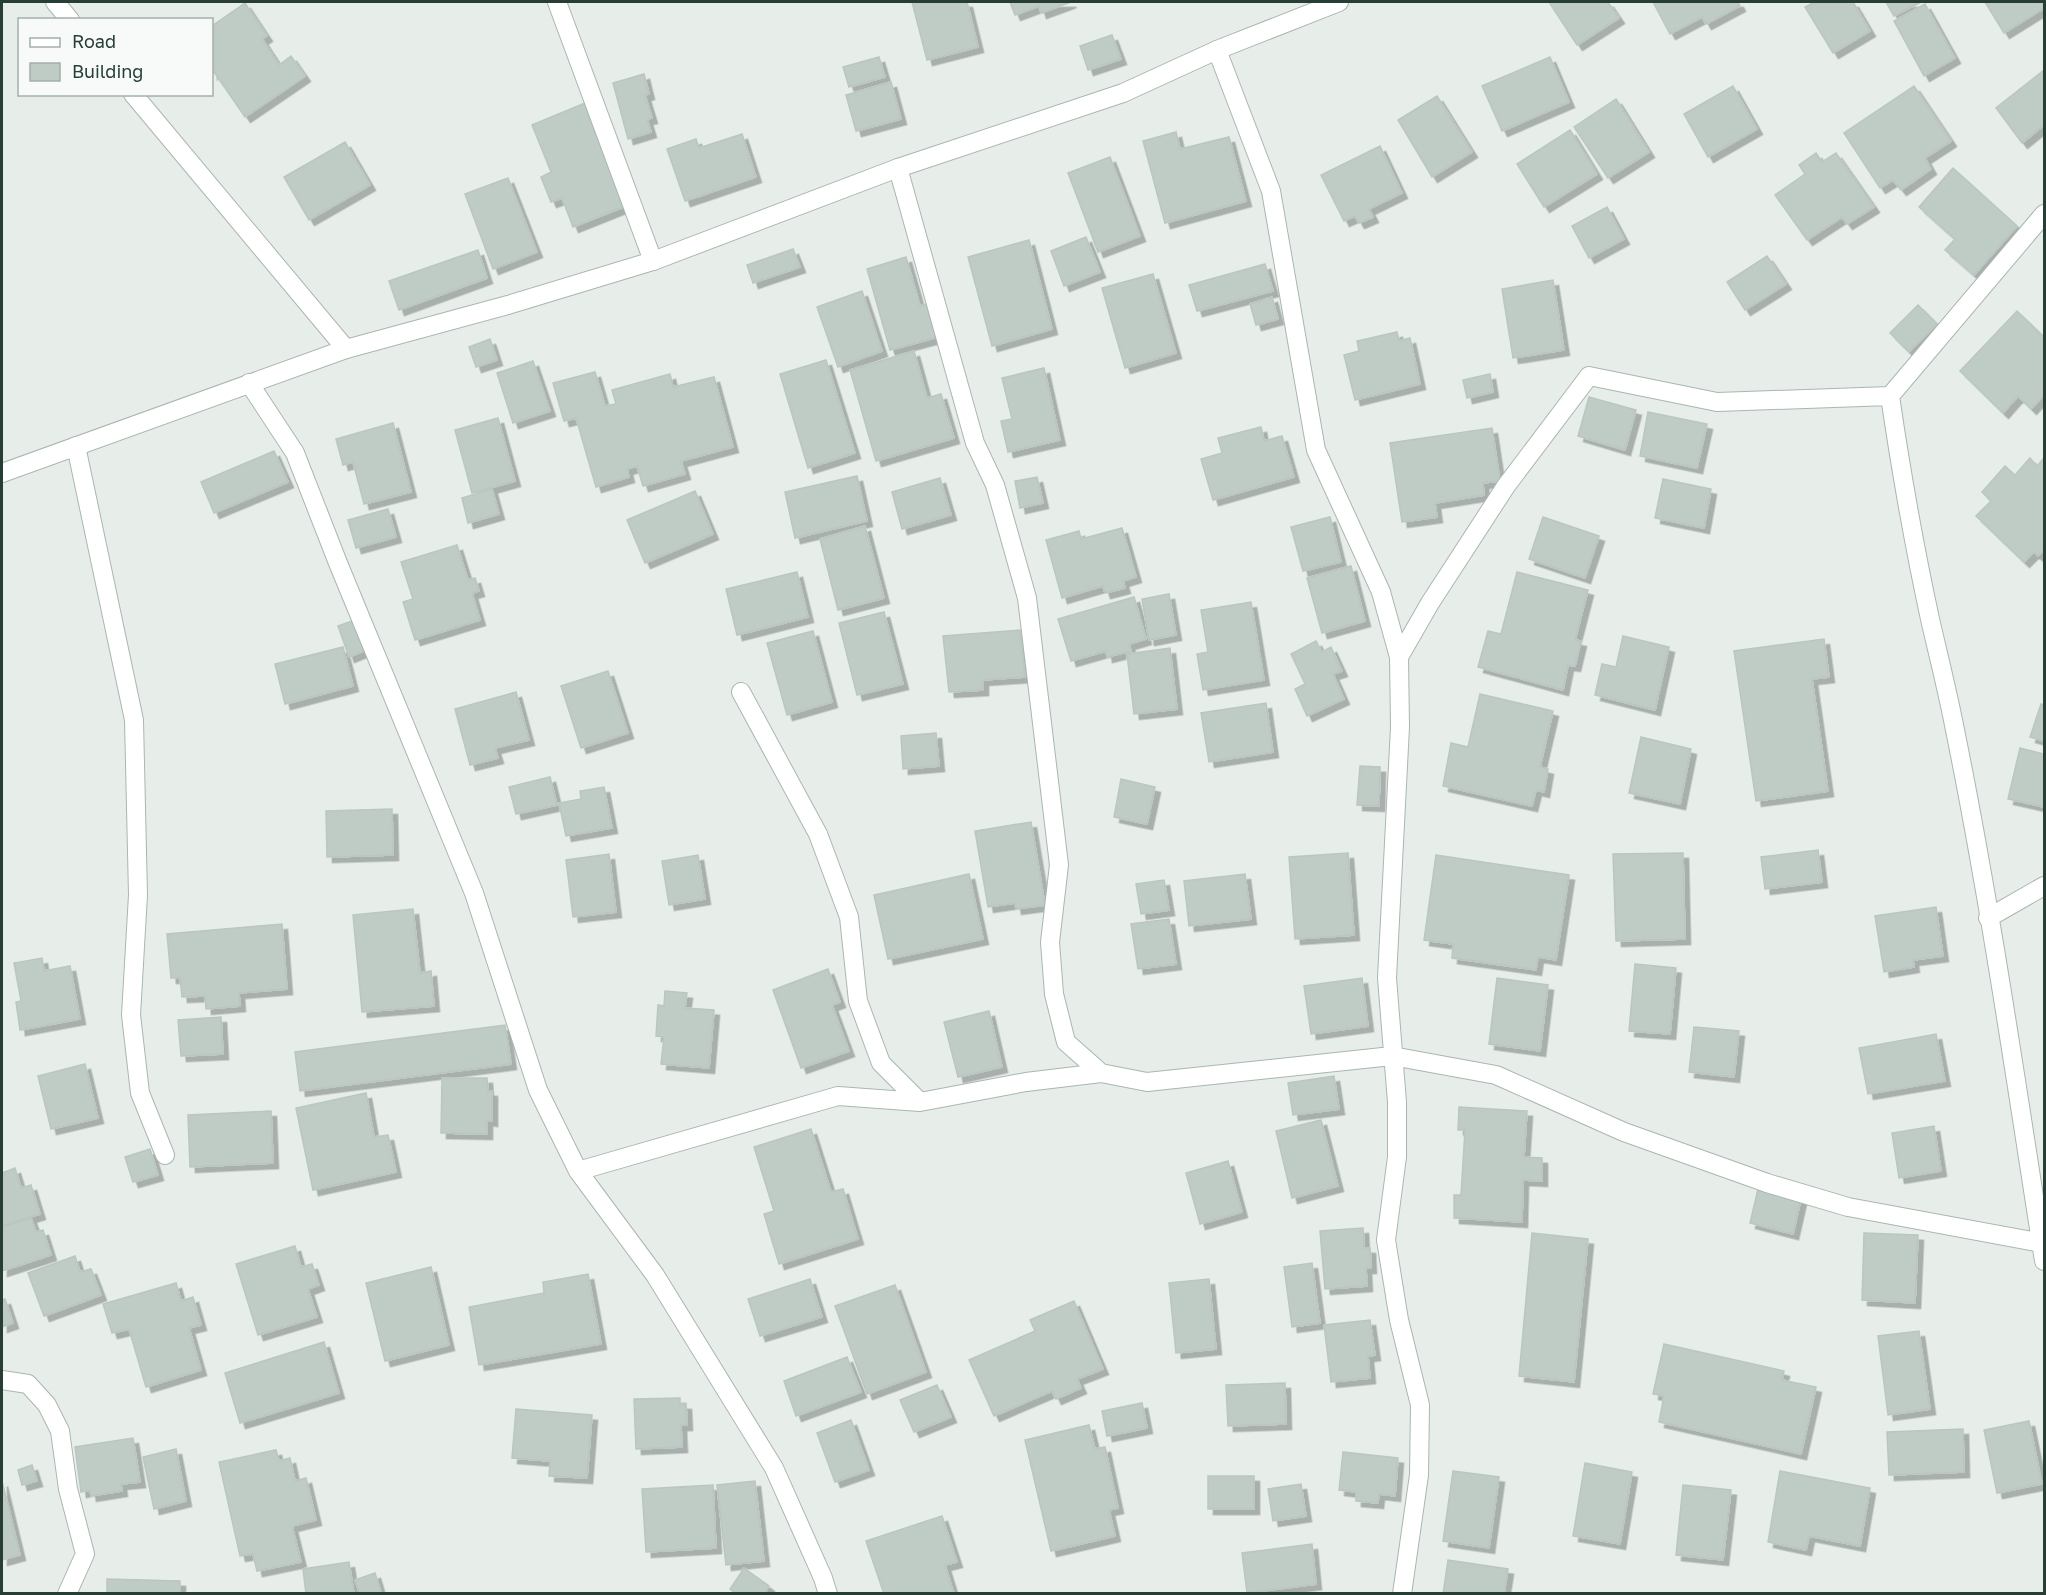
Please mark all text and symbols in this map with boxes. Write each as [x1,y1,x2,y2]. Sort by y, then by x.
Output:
legend [18,18,213,96]
text: Road [72,30,116,52]
text: Building [72,60,143,82]

